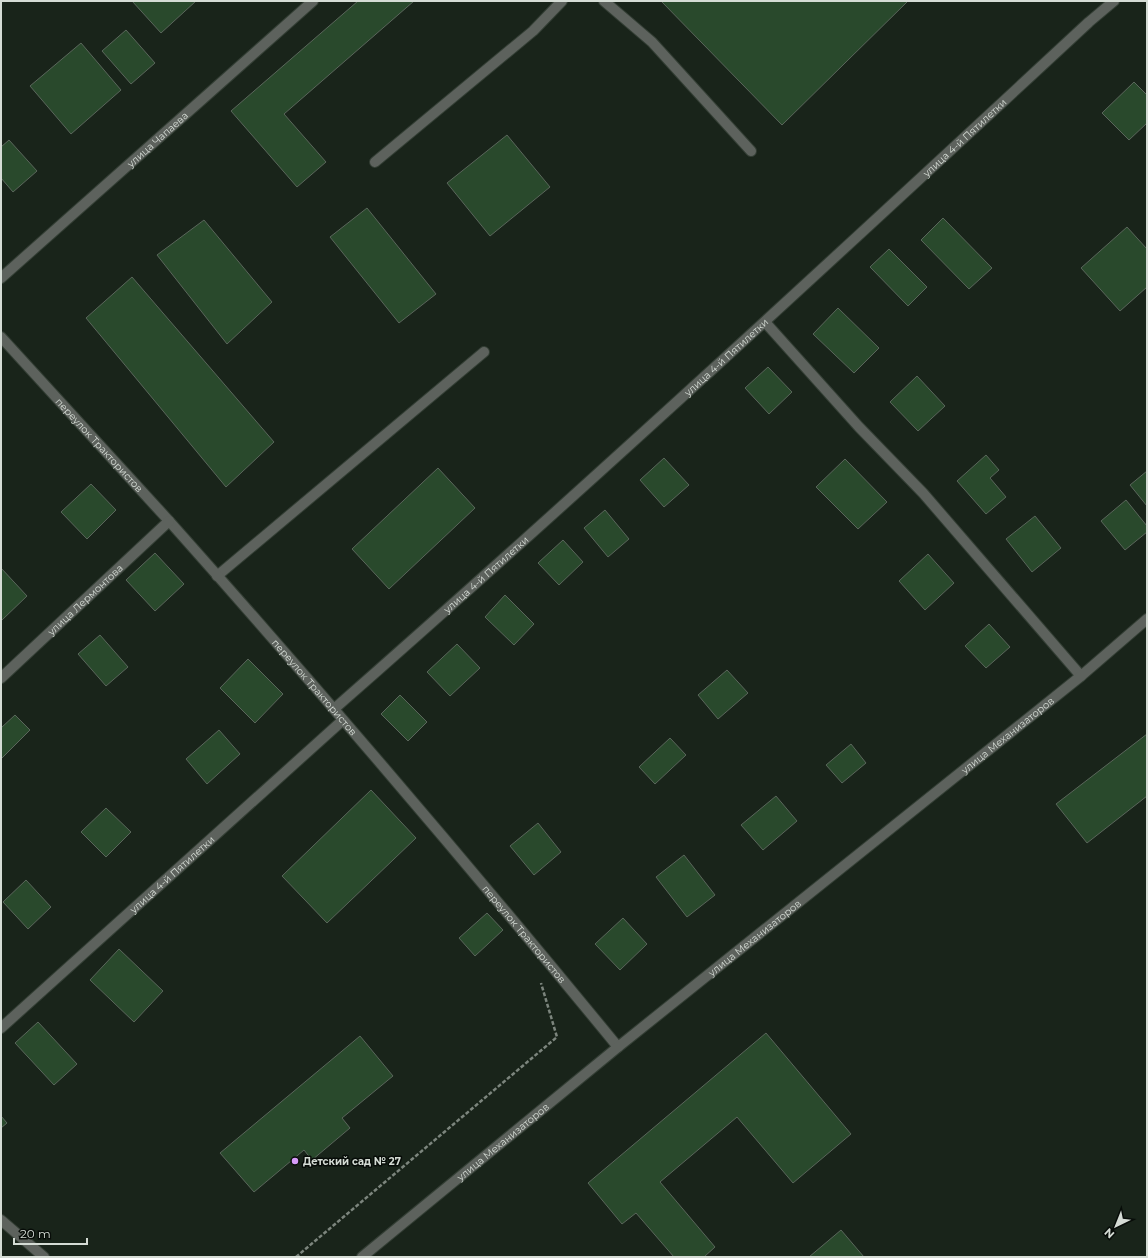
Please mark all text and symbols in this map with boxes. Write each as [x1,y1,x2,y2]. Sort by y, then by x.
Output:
street label: улица 4-й Пятилетки [919,96,1009,180]
street label: улица Чапаева [124,109,191,171]
street label: улица 4-й Пятилетки [681,315,771,400]
street label: переулок Трактористов [53,395,146,495]
street label: улица 4-й Пятилетки [440,533,531,617]
street label: улица Лермонтова [44,561,126,639]
street label: переулок Трактористов [269,636,360,738]
street label: улица Механизаторов [958,694,1057,777]
street label: улица 4-й Пятилетки [126,833,217,917]
street label: переулок Трактористов [479,883,569,986]
street label: улица Механизаторов [705,897,804,980]
street label: улица Механизаторов [453,1100,552,1184]
place label: Детский сад № 27 [303,1155,401,1168]
marker: Детский сад № 27 [290,1156,300,1166]
north arrow [1096,1206,1136,1246]
scale bar [14,1220,87,1246]
text: N [1101,1225,1117,1241]
text: 20 m [20,1226,51,1241]

